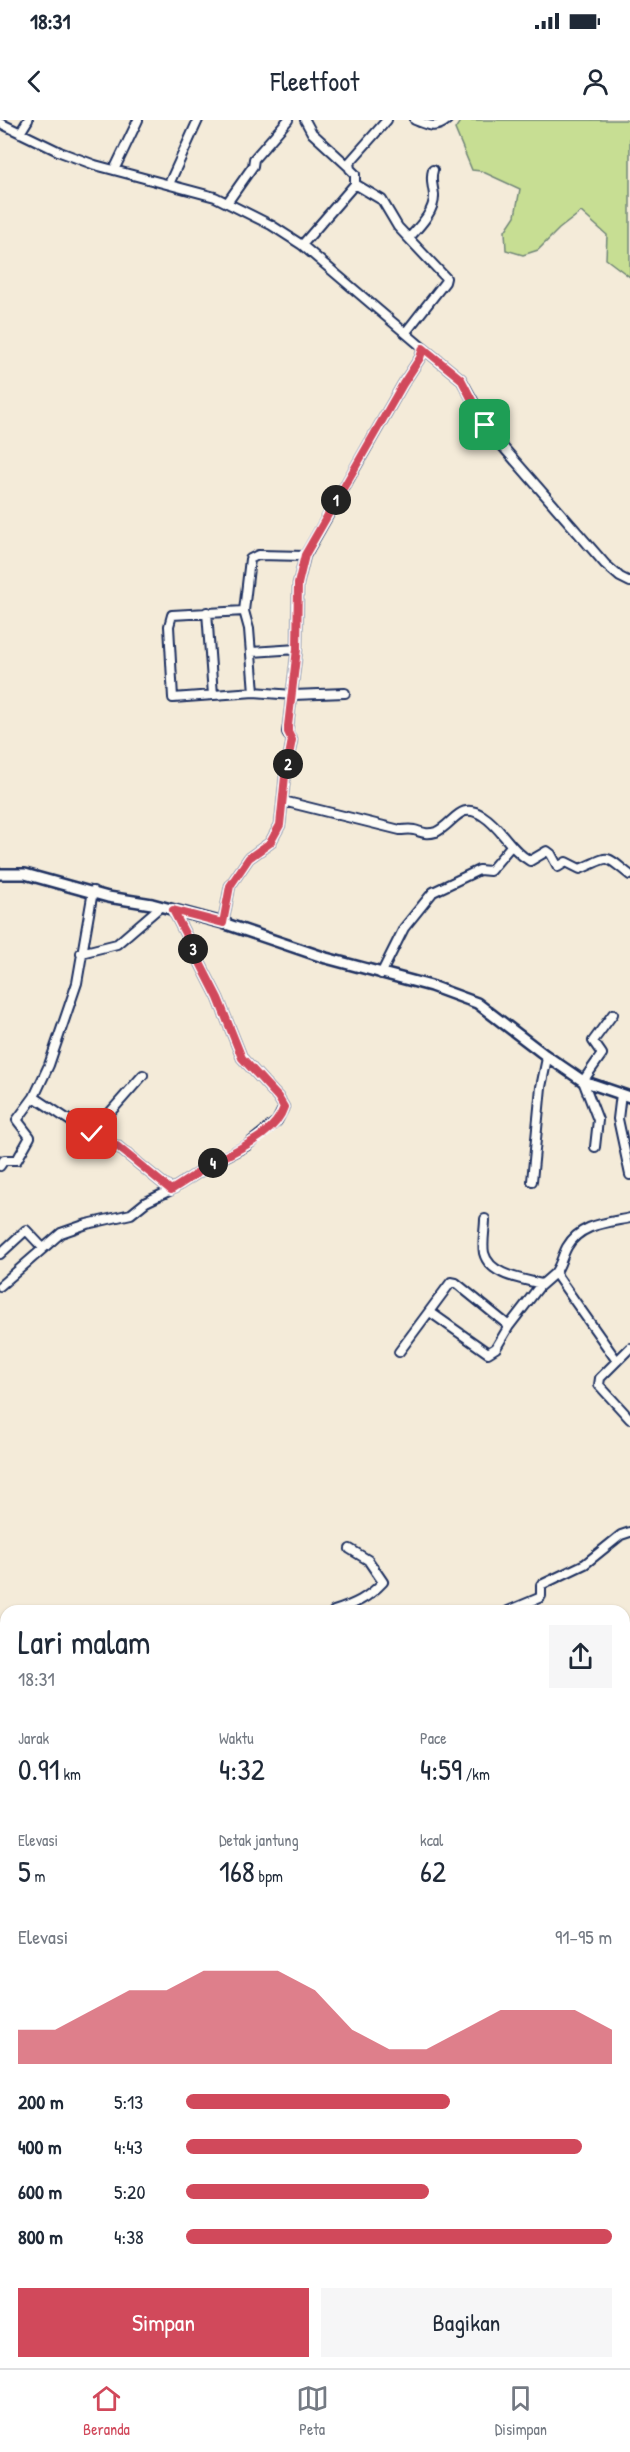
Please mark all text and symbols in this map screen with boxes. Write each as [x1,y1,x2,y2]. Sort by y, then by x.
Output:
text: 18:31 [30,6,70,36]
text: Fleetfoot [271,63,359,99]
icon: back [18,65,51,98]
icon: person [579,65,612,98]
pin [459,399,510,450]
icon: arrive [468,408,501,441]
pin: 1 [321,485,351,515]
text: 1 [333,489,339,511]
pin: 2 [273,749,303,779]
text: 2 [284,753,292,775]
pin: 3 [178,934,208,964]
text: 3 [189,938,197,960]
pin [66,1108,117,1159]
icon: check [75,1117,108,1150]
pin: 4 [198,1148,228,1178]
text: 4 [210,1152,216,1174]
text: Lari malam [18,1620,150,1664]
button: share [549,1625,612,1688]
text: 18:31 [18,1665,55,1692]
text: Jarak [18,1727,49,1749]
text: Waktu [219,1727,254,1749]
text: Pace [420,1727,447,1749]
text: 0.91 [18,1749,60,1789]
text: 4:32 [219,1749,265,1789]
text: 4:59 [420,1749,462,1789]
text: km [60,1763,81,1785]
text: /km [462,1763,490,1785]
text: Elevasi [18,1829,58,1851]
text: Detak jantung [219,1829,299,1851]
text: kcal [420,1829,443,1851]
text: 5 [18,1851,31,1891]
text: 168 [219,1851,255,1891]
text: 62 [420,1851,446,1891]
text: m [31,1865,45,1887]
text: bpm [255,1865,283,1887]
text: Elevasi [18,1923,68,1950]
text: 91–95 m [555,1923,612,1950]
text: 200 m [18,2088,63,2115]
text: 5:13 [114,2088,143,2115]
text: 400 m [18,2133,62,2160]
text: 4:43 [114,2133,143,2160]
text: 600 m [18,2178,62,2205]
text: 5:20 [114,2178,145,2205]
text: 800 m [18,2223,63,2250]
text: 4:38 [114,2223,144,2250]
button: Simpan [18,2288,309,2357]
button: Bagikan [321,2288,612,2357]
tab: Beranda [83,2382,130,2440]
tab: Peta [296,2382,329,2440]
tab: Disimpan [495,2382,547,2440]

